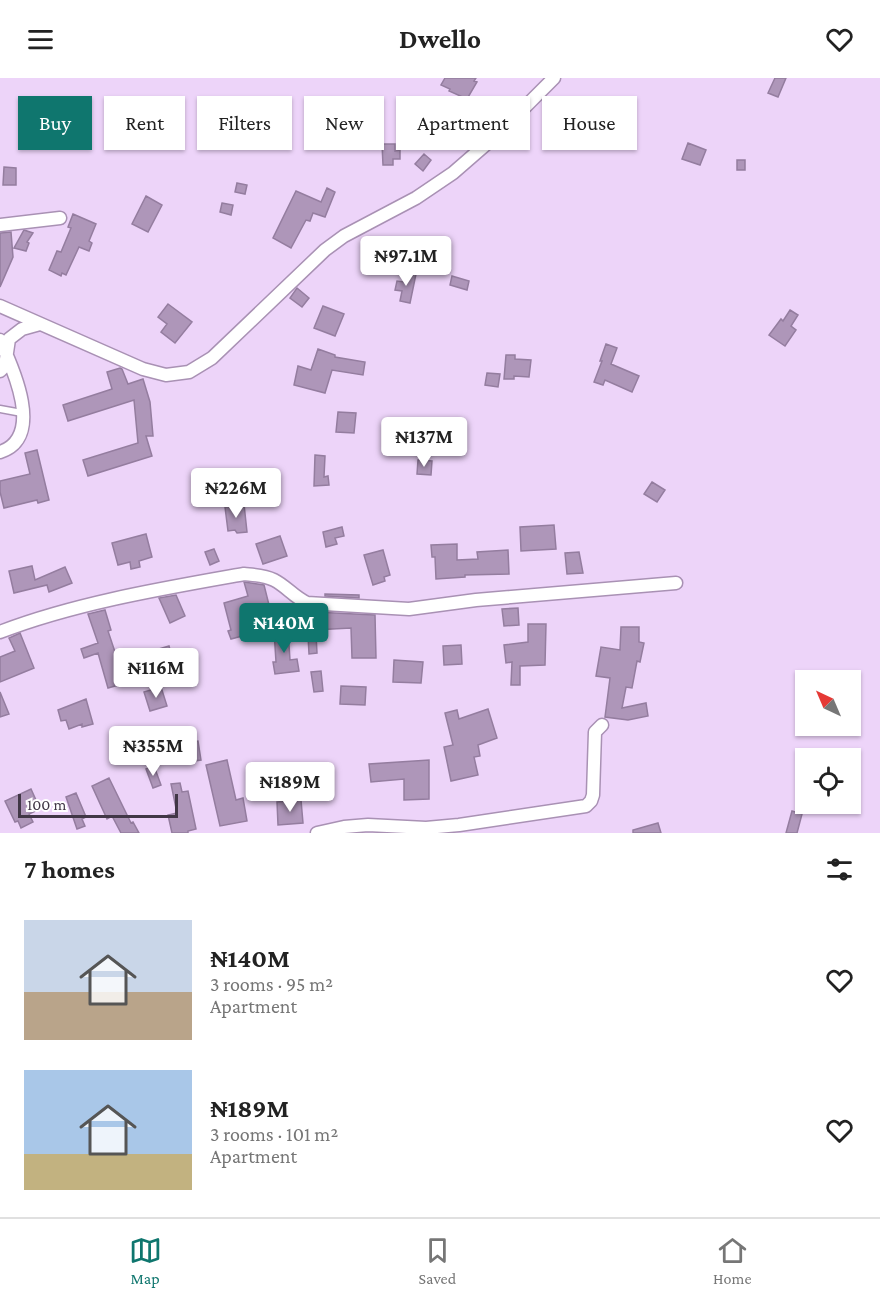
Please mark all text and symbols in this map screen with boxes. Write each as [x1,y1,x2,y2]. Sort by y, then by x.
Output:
icon: menu [24,23,57,56]
icon: heart [823,23,856,56]
text: Dwello [399,24,481,54]
chip: Buy [18,96,92,150]
chip: Rent [104,96,185,150]
chip: Filters [197,96,292,150]
chip: New [304,96,384,150]
chip: Apartment [396,96,530,150]
chip: House [542,96,637,150]
pin: ₦97.1M [357,236,455,287]
text: ₦97.1M [374,244,438,266]
pin: ₦137M [382,417,466,468]
text: ₦137M [395,425,453,447]
pin: ₦226M [194,468,278,519]
text: ₦226M [205,476,267,498]
pin: ₦140M [242,603,326,654]
text: ₦140M [253,611,315,633]
pin: ₦116M [114,648,198,699]
text: ₦116M [128,656,184,678]
north arrow [795,670,861,736]
map controls [795,670,861,814]
pin: ₦355M [111,726,195,777]
text: ₦355M [123,734,183,756]
button: locate [795,748,861,814]
pin: ₦189M [248,762,332,813]
text: ₦189M [260,770,320,792]
scale bar [18,791,178,818]
text: 100 m [27,796,66,813]
icon: filters [823,853,856,886]
text: 7 homes [24,855,115,884]
icon: home [72,944,144,1016]
text: ₦140M [210,944,290,973]
icon: heart [823,964,856,997]
text: 3 rooms · 95 m² [210,973,333,995]
text: Apartment [210,995,297,1017]
icon: home [72,1094,144,1166]
text: ₦189M [210,1094,289,1123]
icon: heart [823,1114,856,1147]
text: 3 rooms · 101 m² [210,1123,338,1145]
text: Apartment [210,1145,297,1167]
tab: Map [129,1234,162,1287]
tab: Saved [419,1234,456,1287]
tab: Home [713,1234,751,1287]

